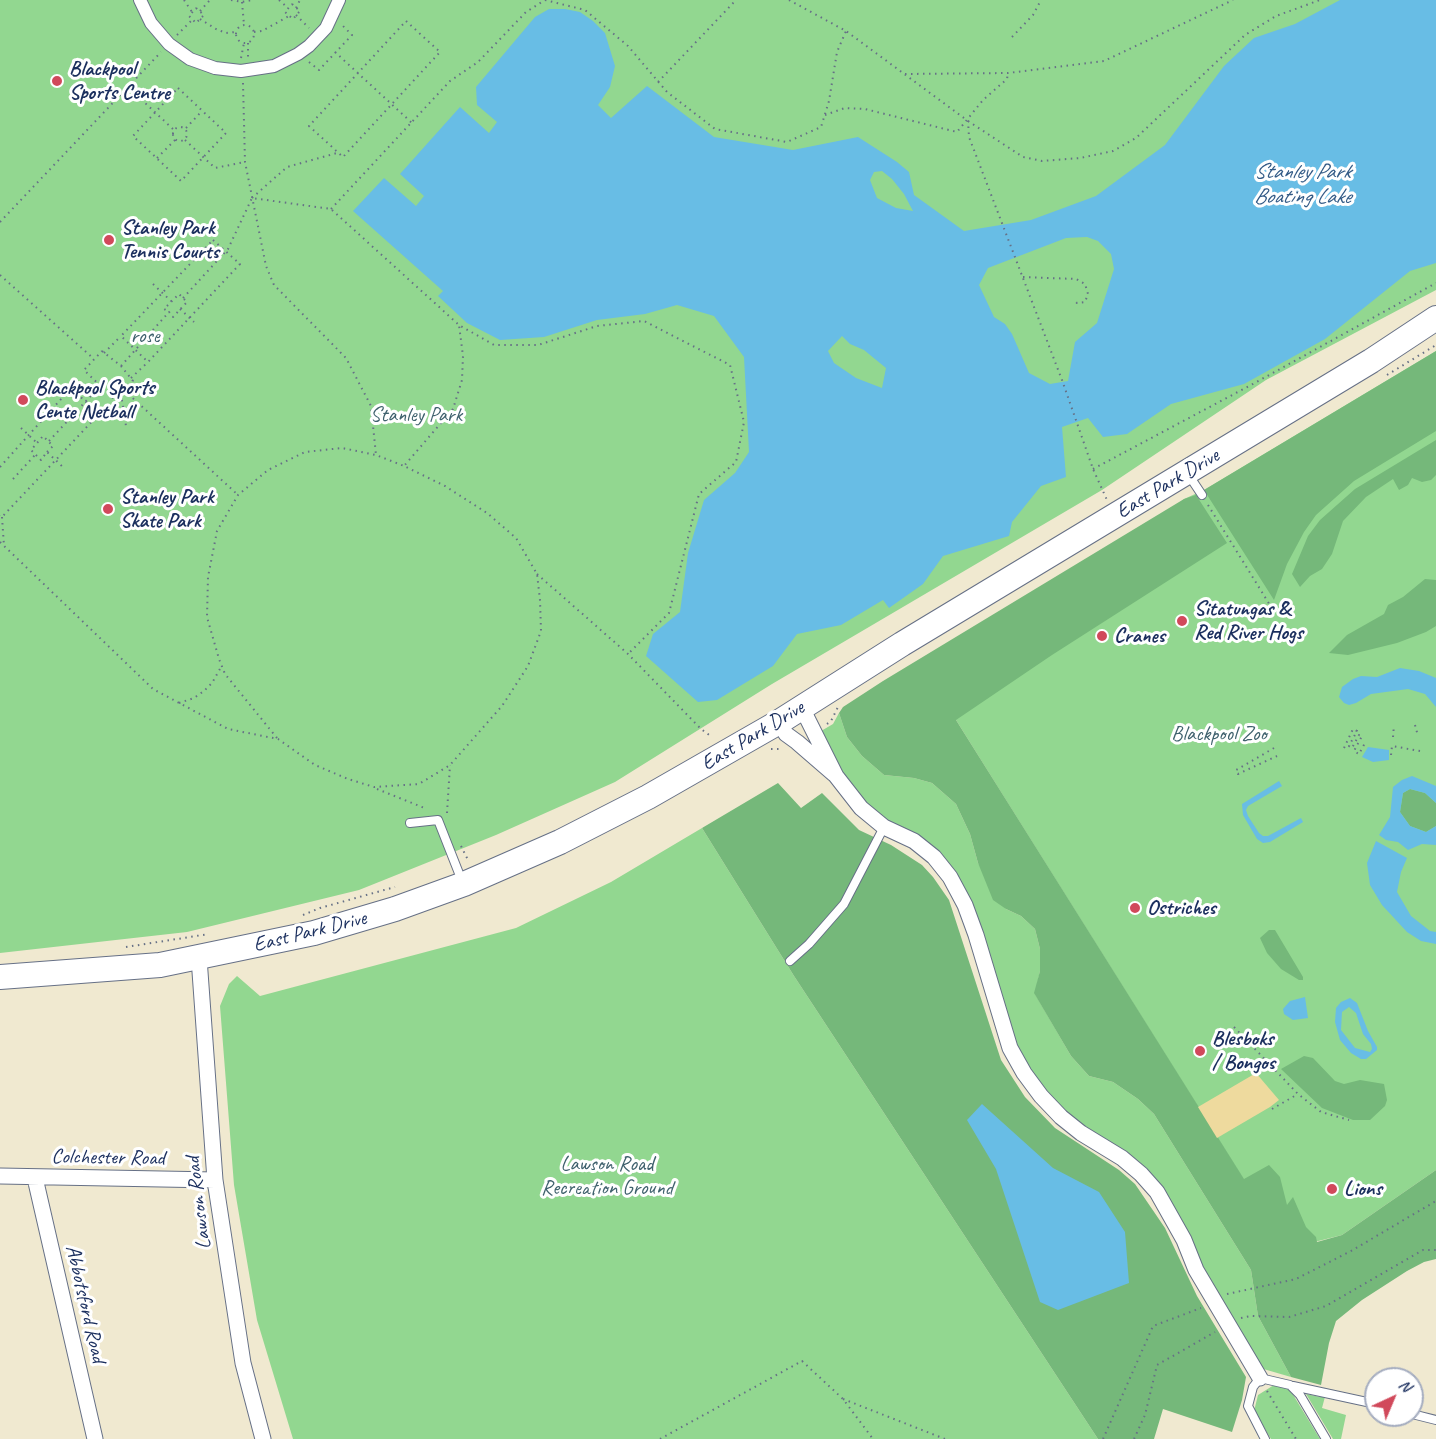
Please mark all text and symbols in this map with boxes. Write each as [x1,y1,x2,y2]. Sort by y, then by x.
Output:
place label: Blackpool Sports Centre [69,56,170,106]
marker: Blackpool Sports Centre [50,74,64,88]
water label: Stanley Park Boating Lake [1254,159,1350,210]
place label: Stanley Park Tennis Courts [121,215,219,265]
marker: Stanley Park Tennis Courts [102,233,116,247]
park label: rose [131,323,159,349]
place label: Blackpool Sports Cente Netball [35,375,154,425]
marker: Blackpool Sports Cente Netball [16,393,30,407]
park label: Stanley Park [370,402,462,428]
street label: East Park Drive [1112,443,1224,525]
place label: Stanley Park Skate Park [120,484,214,534]
marker: Stanley Park Skate Park [101,502,115,516]
place label: Sitatungas & Red River Hogs [1194,596,1303,646]
marker: Sitatungas & Red River Hogs [1175,614,1189,628]
place label: Cranes [1114,623,1165,649]
marker: Cranes [1095,629,1109,643]
street label: East Park Drive [697,695,809,777]
park label: Blackpool Zoo [1171,721,1267,747]
place label: Ostriches [1147,895,1216,921]
marker: Ostriches [1128,901,1142,915]
street label: East Park Drive [251,906,369,958]
place label: Blesboks / Bongos [1212,1026,1275,1076]
marker: Blesboks / Bongos [1193,1044,1207,1058]
street label: Colchester Road [51,1144,165,1172]
park label: Lawson Road Recreation Ground [541,1151,673,1201]
street label: Lawson Road [181,1155,217,1251]
place label: Lions [1344,1176,1382,1202]
marker: Lions [1325,1182,1339,1196]
street label: Abbotsford Road [59,1243,111,1365]
north arrow [1364,1367,1424,1427]
text: N [1395,1375,1416,1396]

